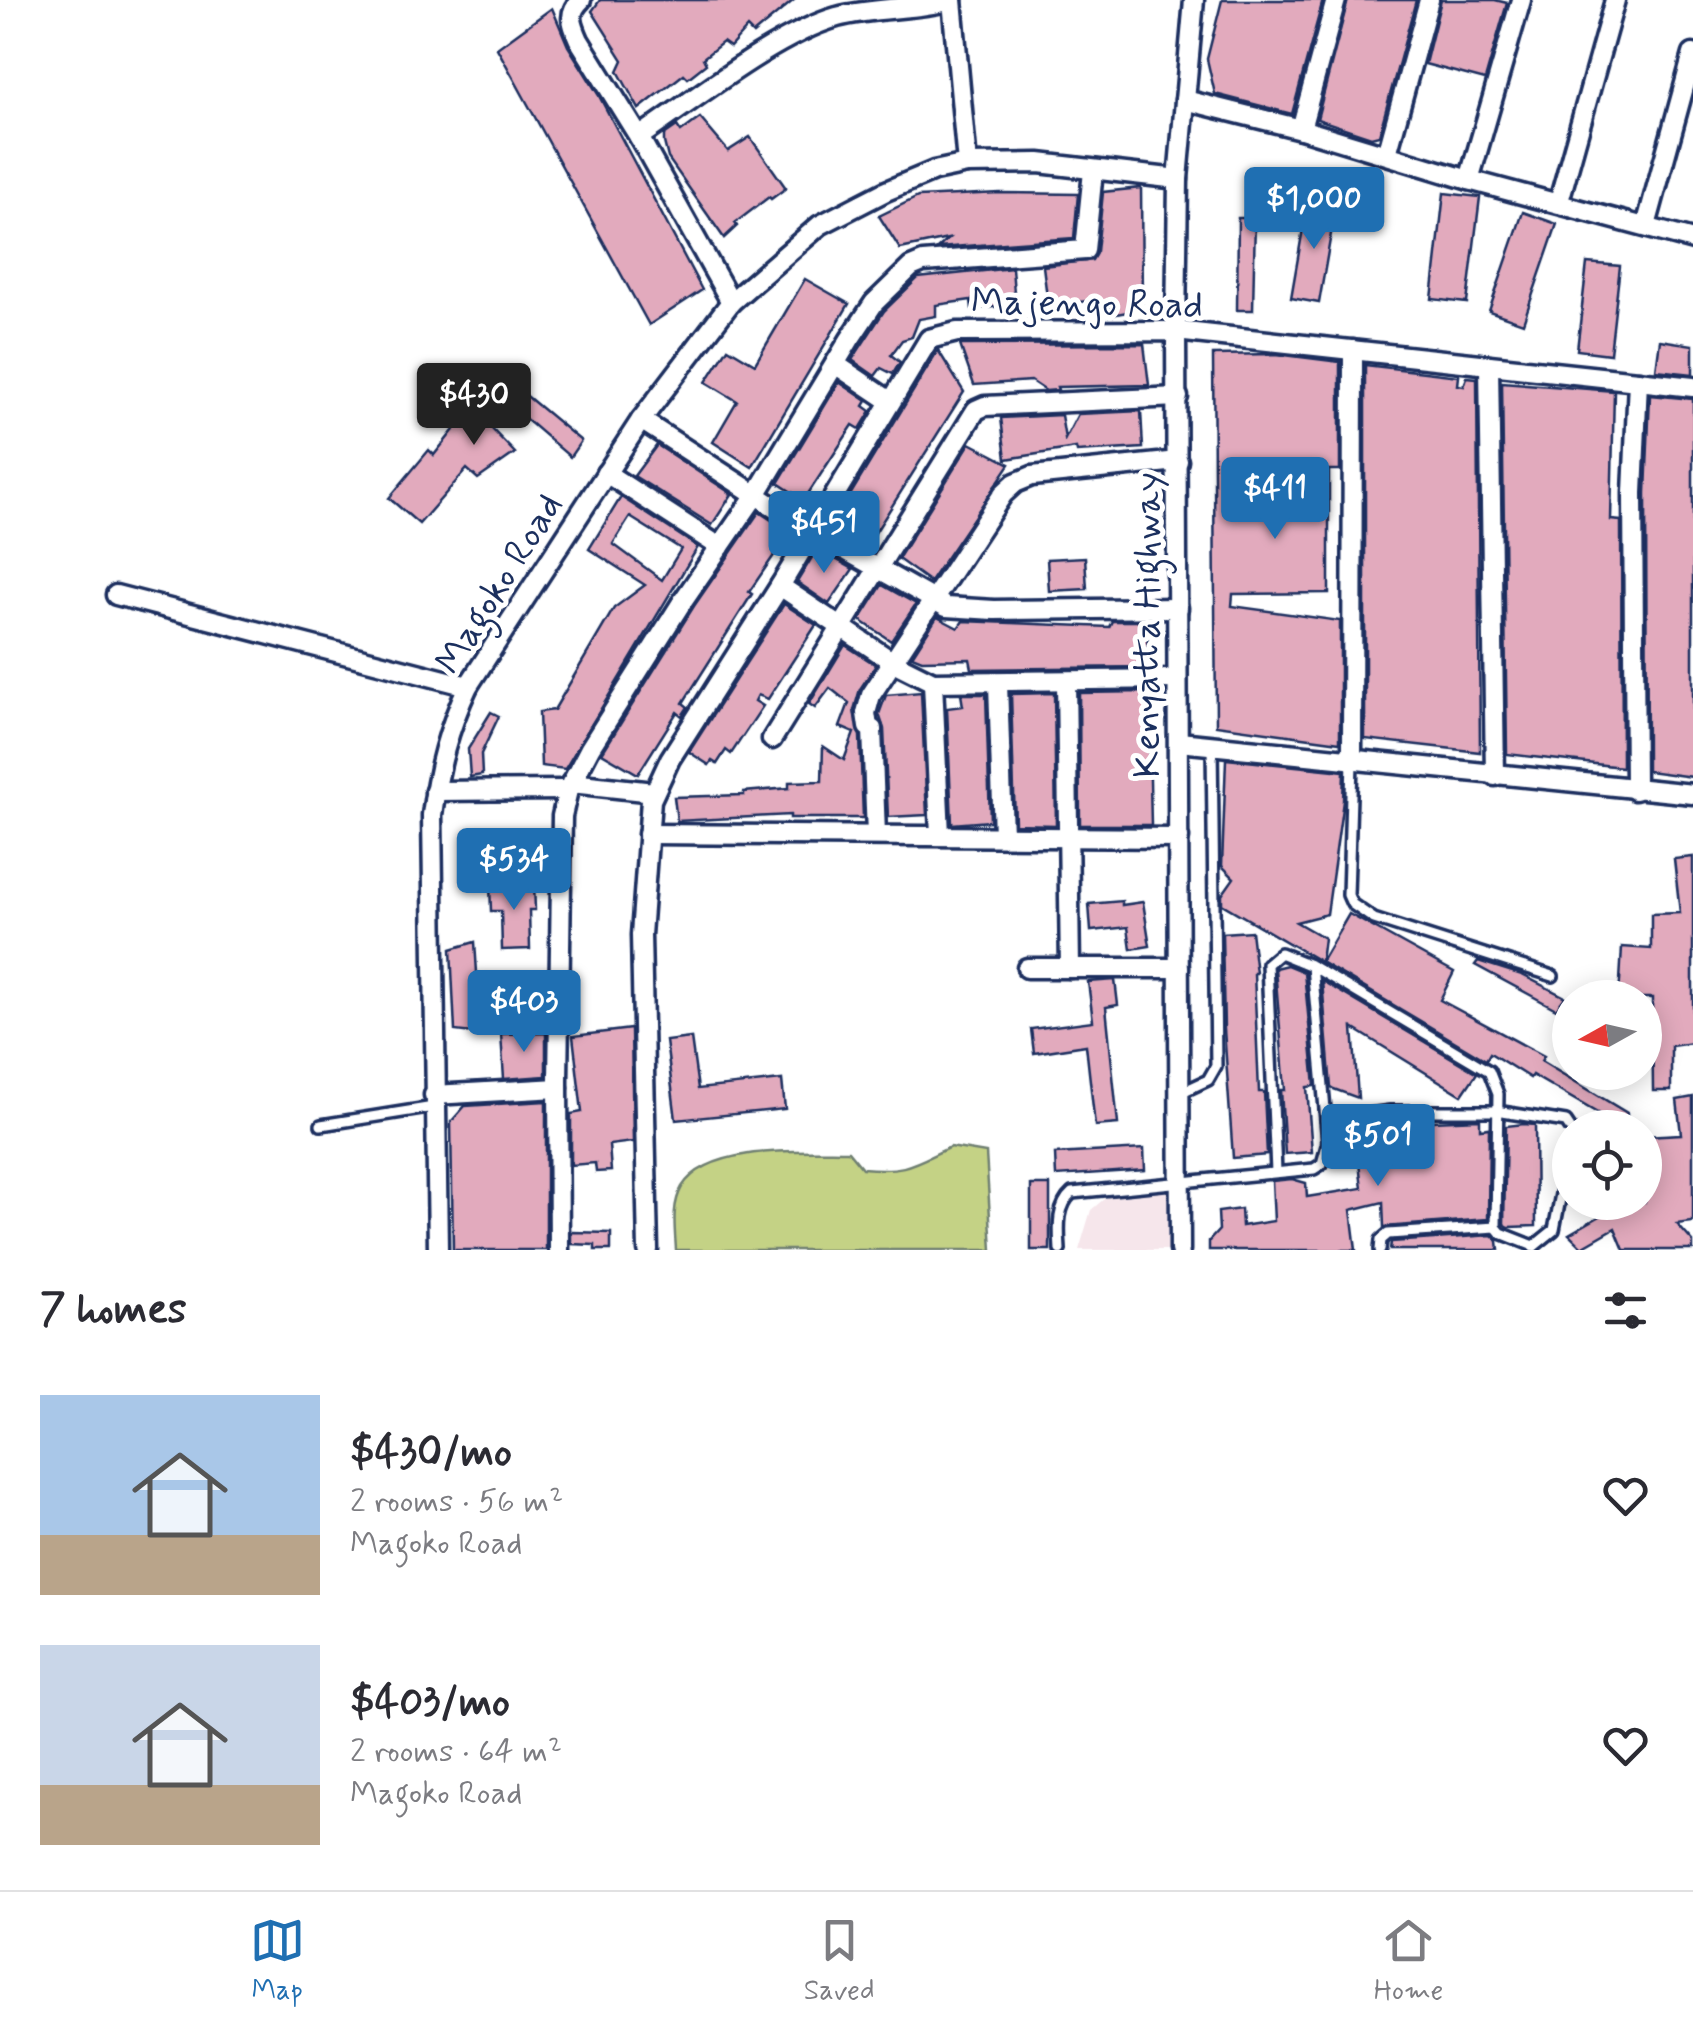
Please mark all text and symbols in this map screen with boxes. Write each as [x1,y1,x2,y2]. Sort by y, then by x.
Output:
pin: $1,000 [1233,167,1395,252]
text: $1,000 [1266,178,1362,220]
street label: Majengo Road [971,278,1203,331]
pin: $430 [415,363,533,448]
text: $430 [439,374,509,416]
pin: $411 [1216,457,1334,542]
text: $411 [1243,468,1307,510]
street label: Kenyatta Highway [1124,472,1177,778]
street label: Magoko Road [425,485,578,686]
pin: $451 [765,491,883,576]
text: $451 [791,502,857,544]
pin: $534 [455,828,573,913]
text: $534 [479,839,549,881]
pin: $403 [465,970,583,1055]
north arrow [1552,980,1662,1090]
map controls [1552,980,1662,1220]
text: $403 [490,981,558,1023]
pin: $501 [1319,1104,1437,1189]
button: locate [1552,1110,1662,1220]
text: $501 [1344,1115,1412,1157]
text: 7 homes [40,1283,187,1338]
icon: filters [1598,1283,1653,1338]
text: $430/mo [350,1426,512,1481]
icon: home [120,1435,240,1555]
icon: heart [1598,1468,1653,1523]
text: 2 rooms · 56 m² [350,1481,563,1523]
text: Magoko Road [350,1523,522,1565]
text: $403/mo [350,1676,510,1731]
icon: home [120,1685,240,1805]
icon: heart [1598,1718,1653,1773]
text: 2 rooms · 64 m² [350,1731,562,1773]
text: Magoko Road [350,1773,522,1815]
tab: Map [250,1913,305,2010]
tab: Saved [804,1913,875,2010]
tab: Home [1374,1913,1443,2010]

